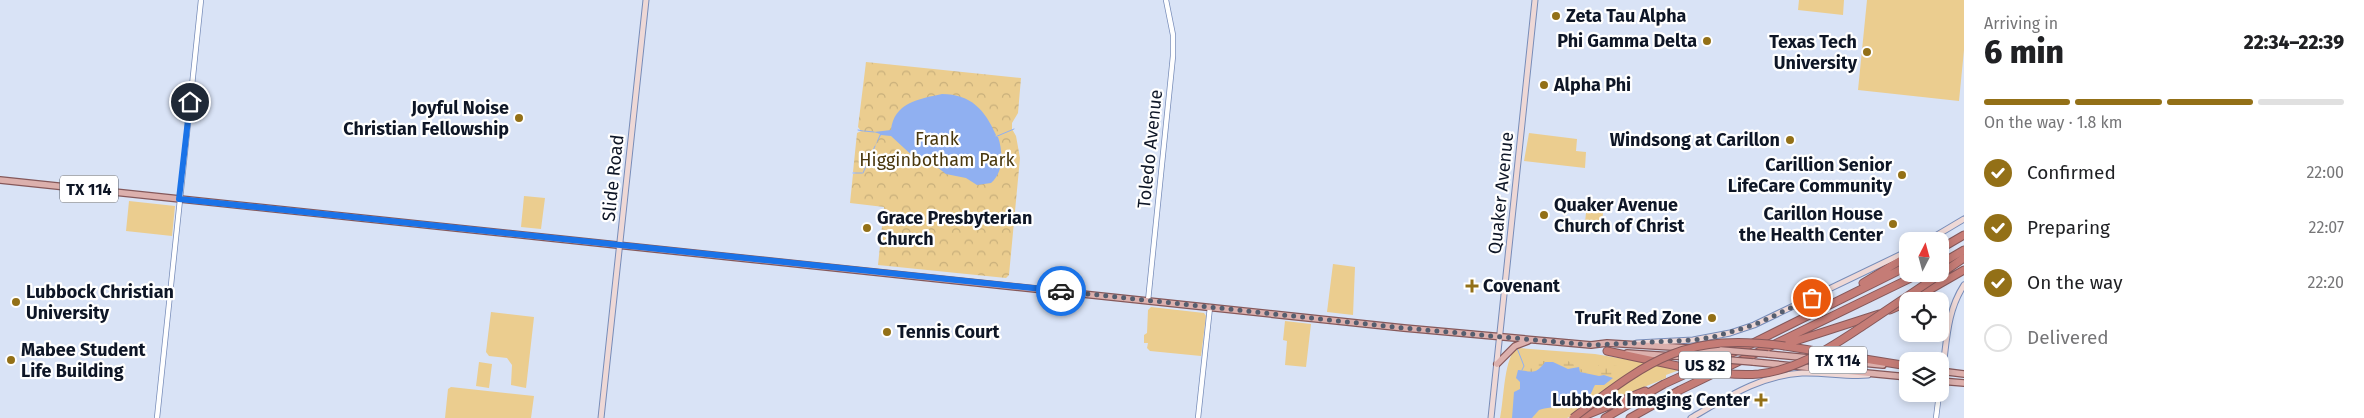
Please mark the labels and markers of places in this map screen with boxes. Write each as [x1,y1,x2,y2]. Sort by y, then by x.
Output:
place label: Zeta Tau Alpha [1566,5,1687,27]
marker: Zeta Tau Alpha [1550,10,1562,22]
place label: Phi Gamma Delta [1557,30,1697,52]
place label: Texas Tech University [1769,31,1858,74]
marker: Phi Gamma Delta [1701,35,1713,47]
marker: Texas Tech University [1861,46,1873,58]
place label: Alpha Phi [1553,74,1631,96]
marker: Alpha Phi [1538,79,1550,91]
pin [169,81,211,123]
place label: Joyful Noise Christian Fellowship [343,97,509,140]
marker: Joyful Noise Christian Fellowship [513,112,525,124]
place label: Windsong at Carillon [1610,129,1780,151]
marker: Windsong at Carillon [1784,134,1796,146]
place label: Carillion Senior LifeCare Community [1728,154,1893,197]
marker: Carillion Senior LifeCare Community [1896,169,1908,181]
place label: Quaker Avenue Church of Christ [1554,194,1686,237]
place label: Carillon House the Health Center [1739,203,1884,246]
place label: Grace Presbyterian Church [877,207,1032,250]
marker: Quaker Avenue Church of Christ [1538,209,1550,221]
marker: Carillon House the Health Center [1887,218,1899,230]
marker: Grace Presbyterian Church [861,222,873,234]
place label: Covenant [1483,275,1561,297]
pin [1791,277,1833,319]
marker: Covenant [1465,279,1479,293]
place label: Lubbock Christian University [26,281,174,324]
marker: Lubbock Christian University [10,296,22,308]
place label: TruFit Red Zone [1575,307,1702,329]
marker: TruFit Red Zone [1706,312,1718,324]
place label: Tennis Court [897,321,1000,343]
marker: Tennis Court [881,326,893,338]
place label: Mabee Student Life Building [21,339,147,382]
marker: Mabee Student Life Building [5,354,17,366]
place label: Lubbock Imaging Center [1552,389,1751,411]
marker: Lubbock Imaging Center [1754,393,1768,407]

